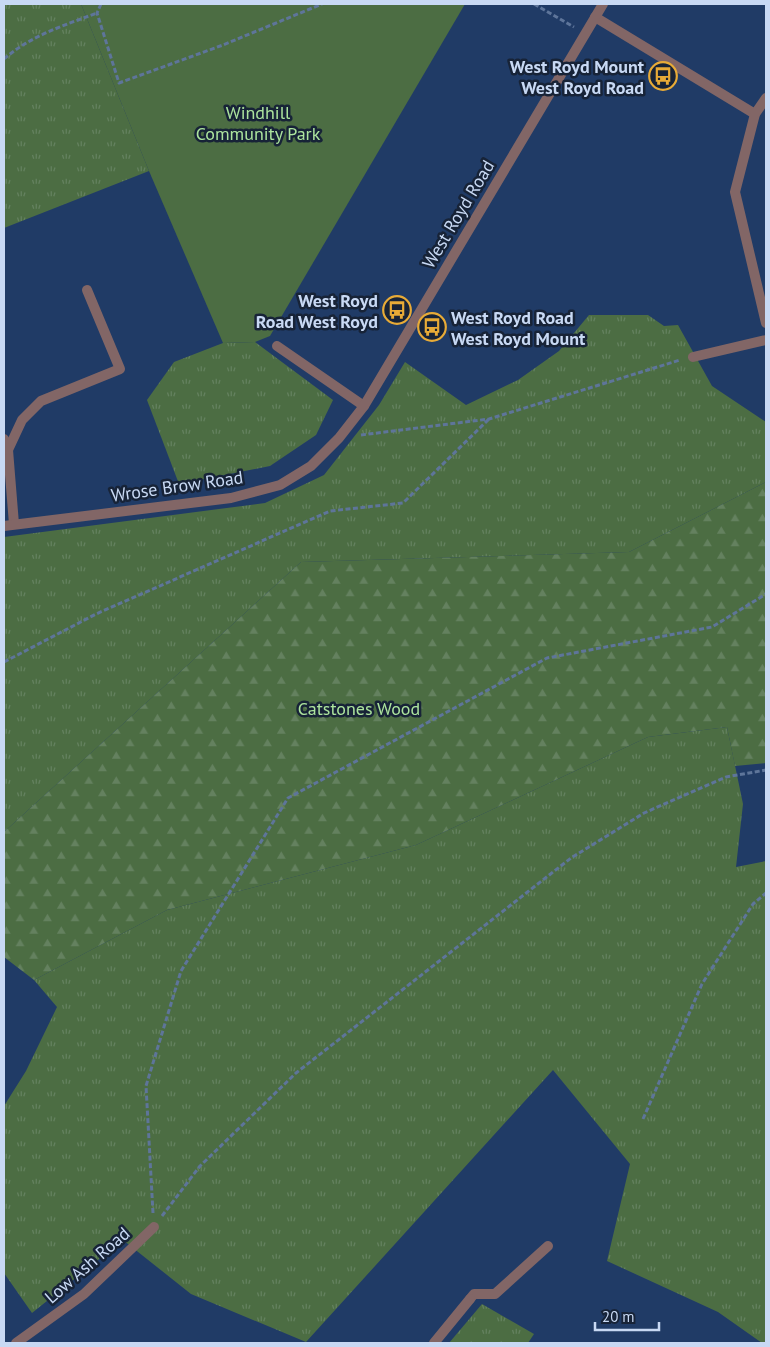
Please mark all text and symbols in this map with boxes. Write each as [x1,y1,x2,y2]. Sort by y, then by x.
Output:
place label: West Royd Mount West Royd Road [510,55,645,99]
bus stop icon: West Royd Mount West Royd Road [648,61,678,91]
park label: Windhill Community Park [196,101,321,145]
street label: West Royd Road [417,156,499,272]
place label: West Royd Road West Royd [256,289,378,333]
bus stop icon: West Royd Road West Royd [382,295,412,325]
place label: West Royd Road West Royd Mount [451,306,586,350]
bus stop icon: West Royd Road West Royd Mount [417,312,447,342]
street label: Wrose Brow Road [109,465,245,507]
park label: Catstones Wood [298,697,420,720]
street label: Low Ash Road [40,1222,134,1308]
scale bar [595,1300,659,1332]
text: 20 m [602,1307,635,1326]

